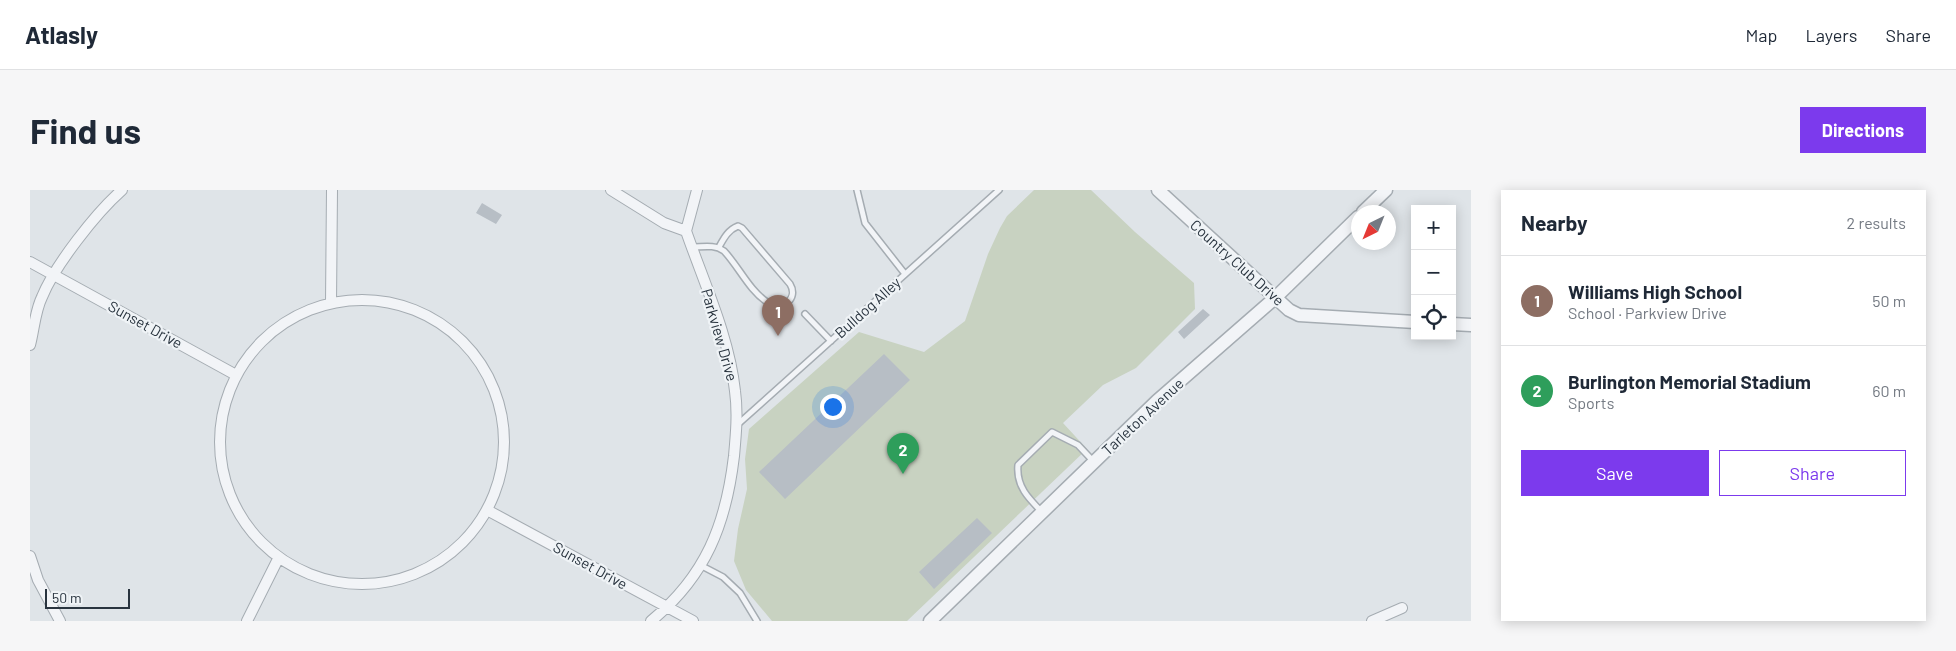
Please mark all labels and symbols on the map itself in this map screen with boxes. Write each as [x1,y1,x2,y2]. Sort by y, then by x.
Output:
north arrow [1351,205,1396,250]
street label: Country Club Drive [1187,215,1288,309]
street label: Bulldog Alley [831,273,904,341]
street label: Parkview Drive [698,286,742,383]
pin: 1 [762,295,794,336]
street label: Sunset Drive [105,296,186,352]
street label: Tarleton Avenue [1098,374,1187,459]
your location [820,394,846,420]
pin: 2 [887,433,919,474]
street label: Sunset Drive [550,537,631,593]
scale bar [45,586,130,609]

